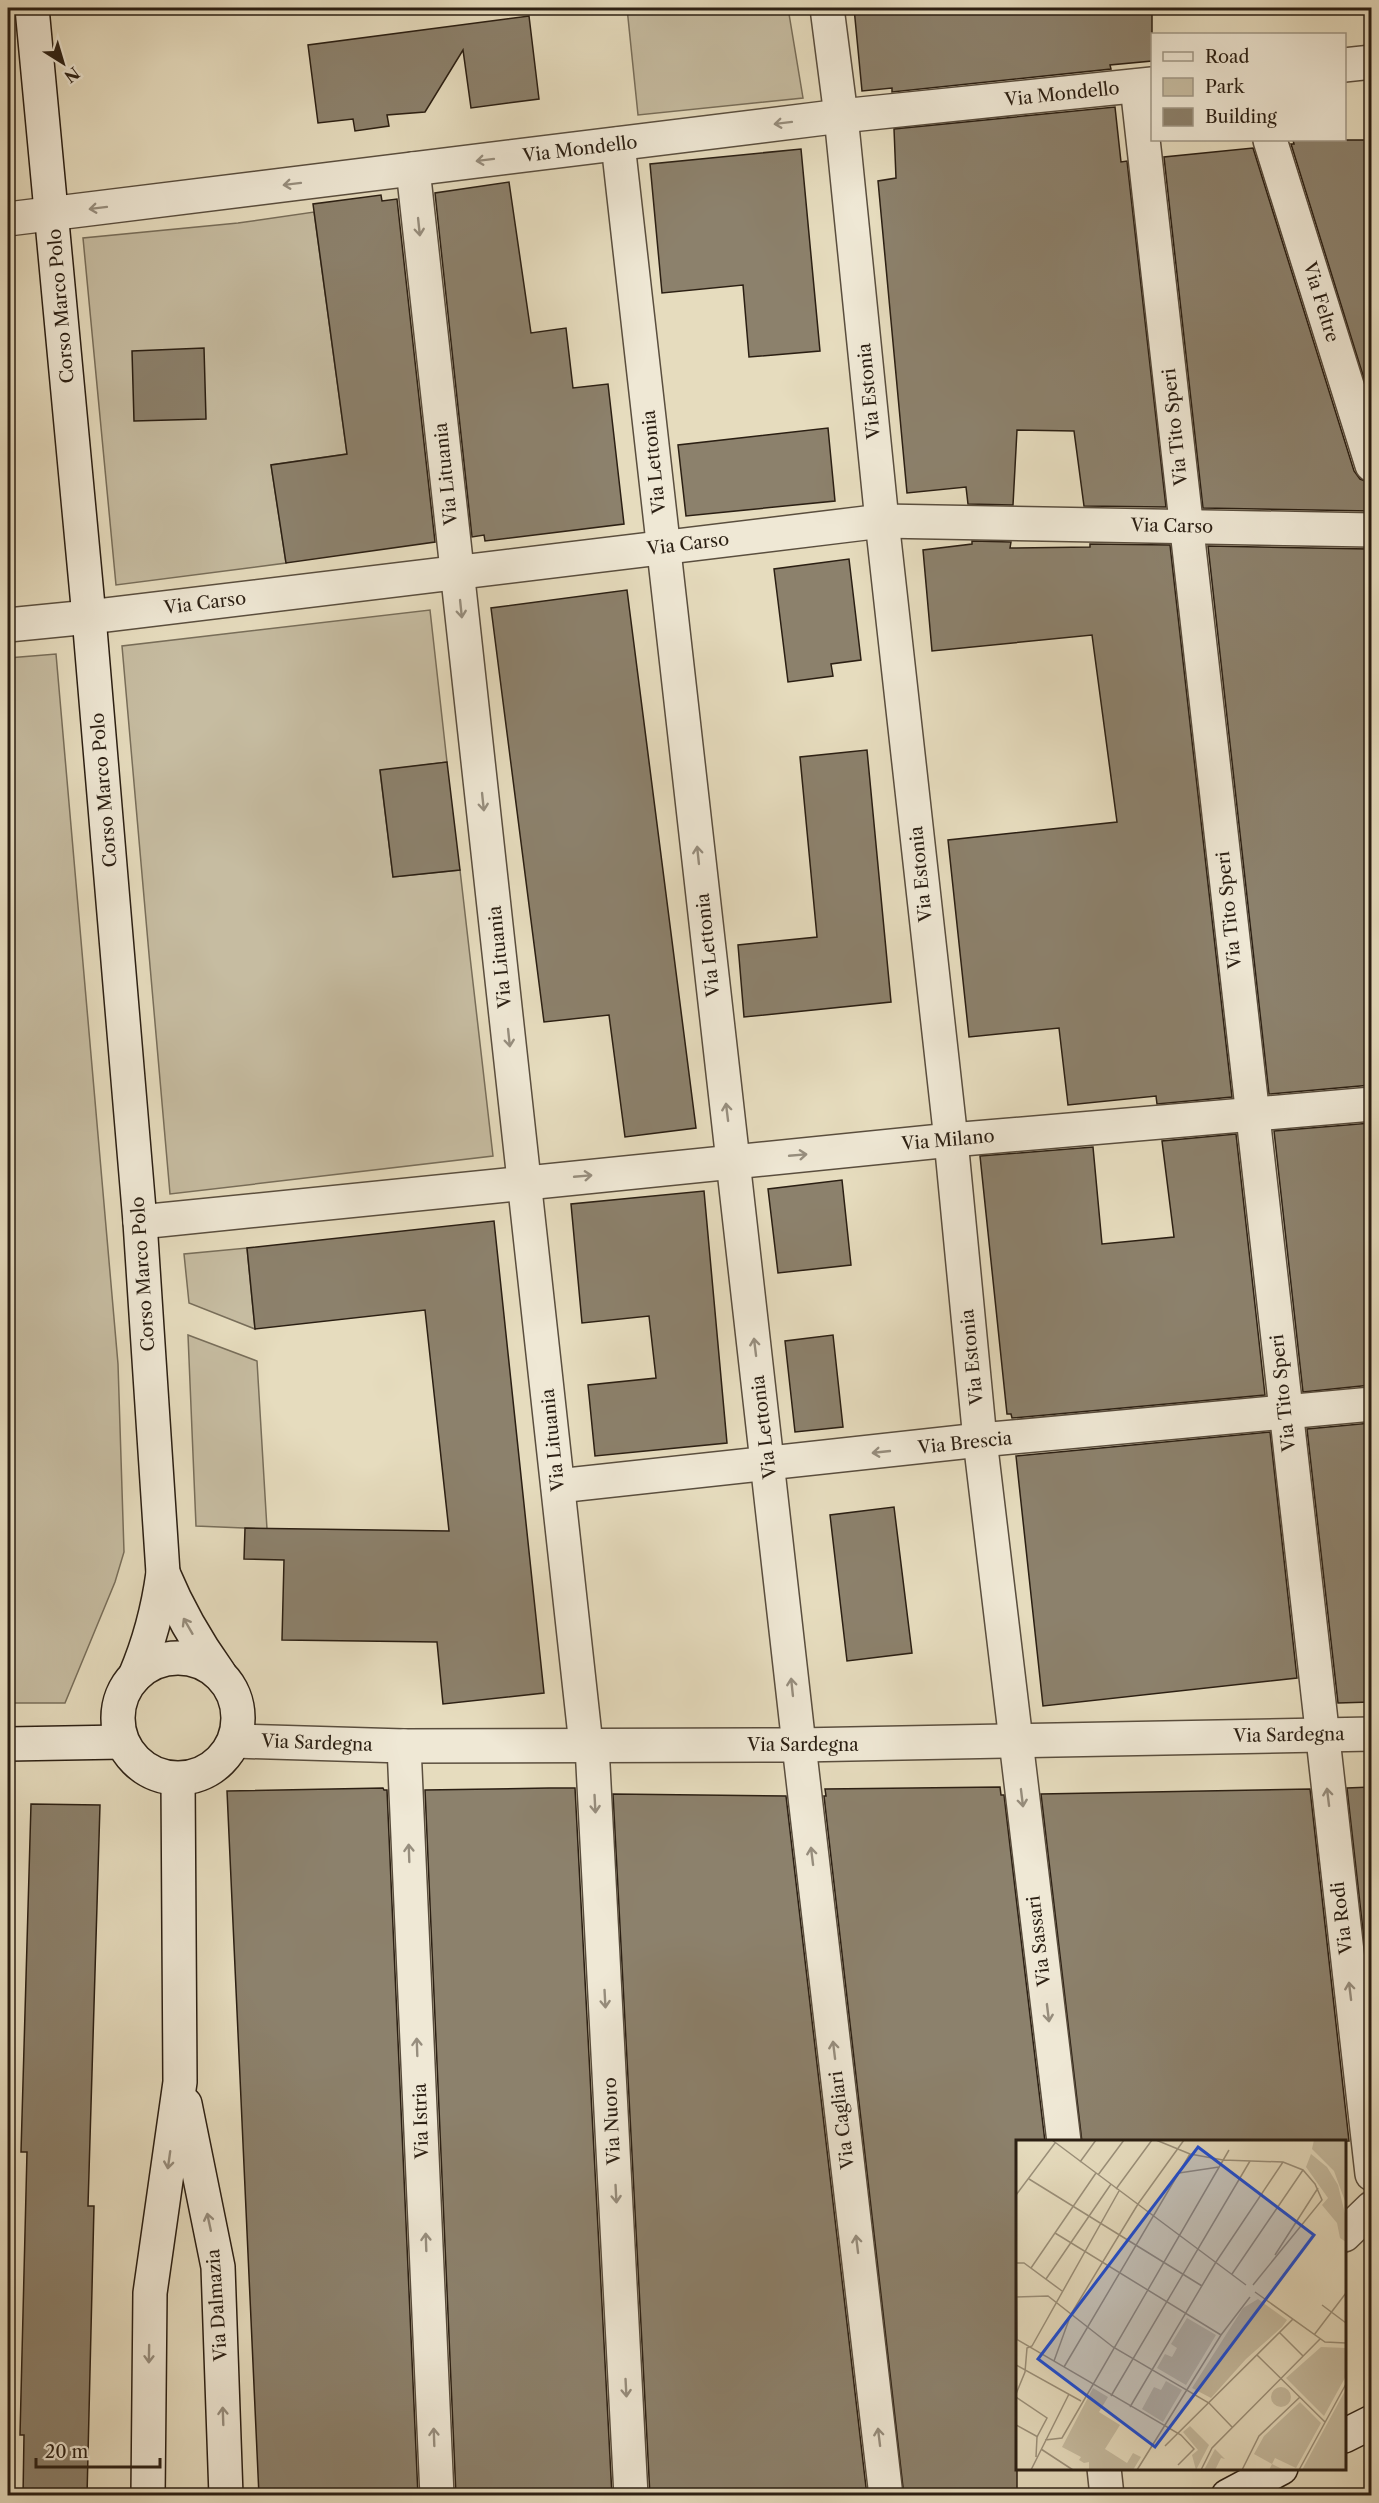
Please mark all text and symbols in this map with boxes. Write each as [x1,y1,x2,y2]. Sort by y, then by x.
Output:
north arrow [33,33,93,93]
legend [1151,33,1346,141]
text: Road [1205,46,1250,68]
text: N [60,63,84,87]
text: Park [1205,76,1246,98]
street label: Via Mondello [1002,77,1121,111]
text: Building [1205,106,1277,128]
one-way arrow [773,118,793,129]
street label: Via Mondello [520,131,639,167]
one-way arrow [476,155,496,166]
one-way arrow [282,179,302,190]
one-way arrow [89,203,109,214]
one-way arrow [414,216,425,236]
street label: Corso Marco Polo [43,228,79,384]
street label: Via Feltre [1298,258,1344,345]
street label: Via Estonia [853,341,885,441]
street label: Via Tito Speri [1158,367,1192,488]
street label: Via Lettonia [638,408,671,516]
street label: Via Lituania [430,421,462,527]
street label: Via Carso [1130,514,1213,538]
street label: Via Carso [645,528,730,560]
street label: Via Carso [162,587,247,619]
one-way arrow [456,598,467,618]
street label: Corso Marco Polo [86,712,122,868]
one-way arrow [478,792,489,812]
street label: Via Estonia [905,824,937,924]
one-way arrow [692,846,703,866]
street label: Via Tito Speri [1212,850,1246,971]
street label: Via Lettonia [692,891,725,999]
street label: Via Lituania [484,904,516,1010]
one-way arrow [504,1028,515,1047]
one-way arrow [721,1102,732,1122]
street label: Via Milano [900,1125,995,1155]
one-way arrow [787,1149,807,1160]
one-way arrow [572,1170,592,1181]
street label: Corso Marco Polo [127,1196,159,1352]
street label: Via Estonia [956,1307,988,1407]
street label: Via Tito Speri [1266,1333,1300,1454]
one-way arrow [749,1338,760,1358]
street label: Via Lettonia [747,1373,781,1481]
street label: Via Lituania [537,1387,569,1493]
street label: Via Brescia [916,1427,1014,1459]
one-way arrow [871,1446,891,1457]
one-way arrow [182,1618,194,1635]
one-way arrow [786,1678,797,1698]
street label: Via Sardegna [1232,1723,1345,1747]
street label: Via Sardegna [260,1730,374,1756]
street label: Via Sardegna [746,1734,859,1756]
one-way arrow [1322,1787,1333,1807]
one-way arrow [1017,1788,1028,1808]
one-way arrow [590,1794,601,1814]
one-way arrow [403,1843,415,1863]
one-way arrow [806,1847,817,1867]
street label: Via Rodi [1327,1880,1357,1957]
street label: Via Sassari [1022,1894,1056,1988]
one-way arrow [1345,1981,1356,2001]
one-way arrow [600,1989,611,2008]
one-way arrow [1043,2002,1054,2022]
one-way arrow [412,2038,423,2058]
one-way arrow [828,2041,839,2060]
street label: Via Cagliari [825,2069,859,2171]
street label: Via Nuoro [599,2077,625,2166]
street label: Via Istria [409,2082,433,2160]
inset map [1016,2140,1346,2470]
one-way arrow [163,2150,174,2170]
one-way arrow [610,2183,621,2203]
one-way arrow [203,2213,214,2232]
one-way arrow [420,2233,431,2253]
one-way arrow [851,2234,862,2254]
street label: Via Dalmazia [202,2248,232,2363]
one-way arrow [143,2344,155,2364]
one-way arrow [620,2378,631,2398]
one-way arrow [218,2407,229,2427]
one-way arrow [429,2428,440,2448]
one-way arrow [874,2428,885,2448]
scale bar [36,2431,160,2469]
text: 20 m [45,2441,89,2463]

